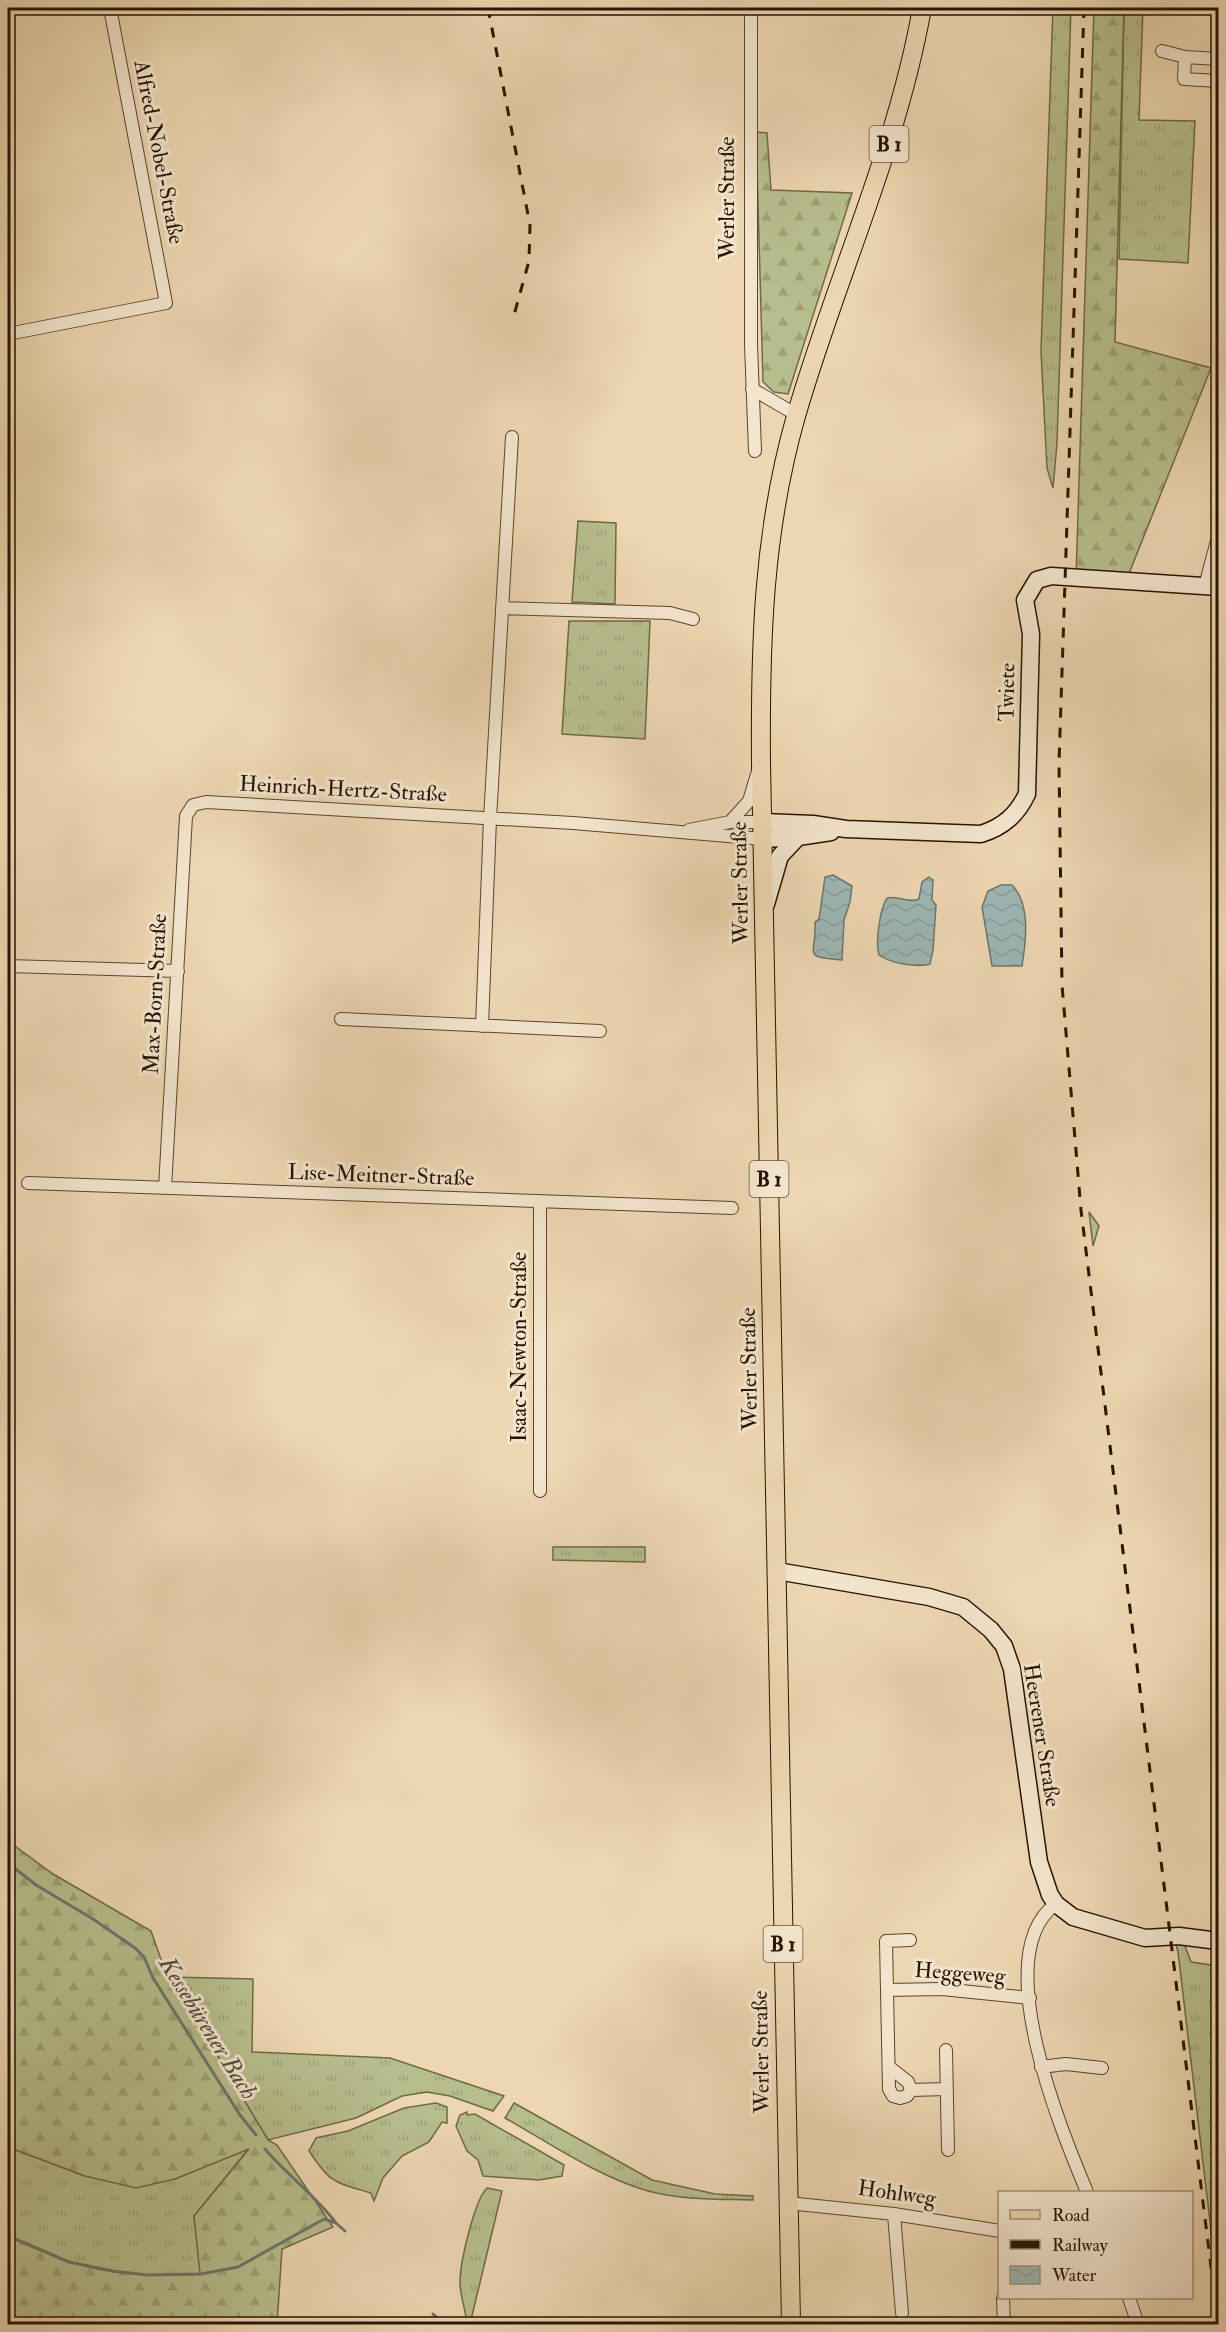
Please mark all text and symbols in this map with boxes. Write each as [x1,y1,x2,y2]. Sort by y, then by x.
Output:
street label: Alfred-Nobel-Straße [127,57,191,246]
road number: B 1 [870,126,908,162]
street label: Werler Straße [713,137,741,260]
street label: Twiete [992,662,1022,722]
street label: Heinrich-Hertz-Straße [239,770,447,808]
street label: Werler Straße [725,821,755,946]
street label: Max-Born-Straße [137,913,173,1075]
street label: Lise-Meitner-Straße [287,1158,475,1192]
road number: B 1 [750,1161,788,1197]
street label: Isaac-Newton-Straße [505,1252,533,1442]
street label: Werler Straße [734,1307,764,1432]
street label: Heerener Straße [1017,1661,1067,1809]
road number: B 1 [764,1926,802,1962]
water label: Kessebürener Bach [151,1950,264,2106]
street label: Heggeweg [913,1956,1008,1990]
street label: Werler Straße [746,1990,776,2115]
street label: Hohlweg [856,2174,939,2213]
legend [998,2191,1193,2299]
text: Road [1052,2204,1090,2227]
text: Railway [1052,2234,1109,2257]
text: Water [1051,2264,1096,2287]

